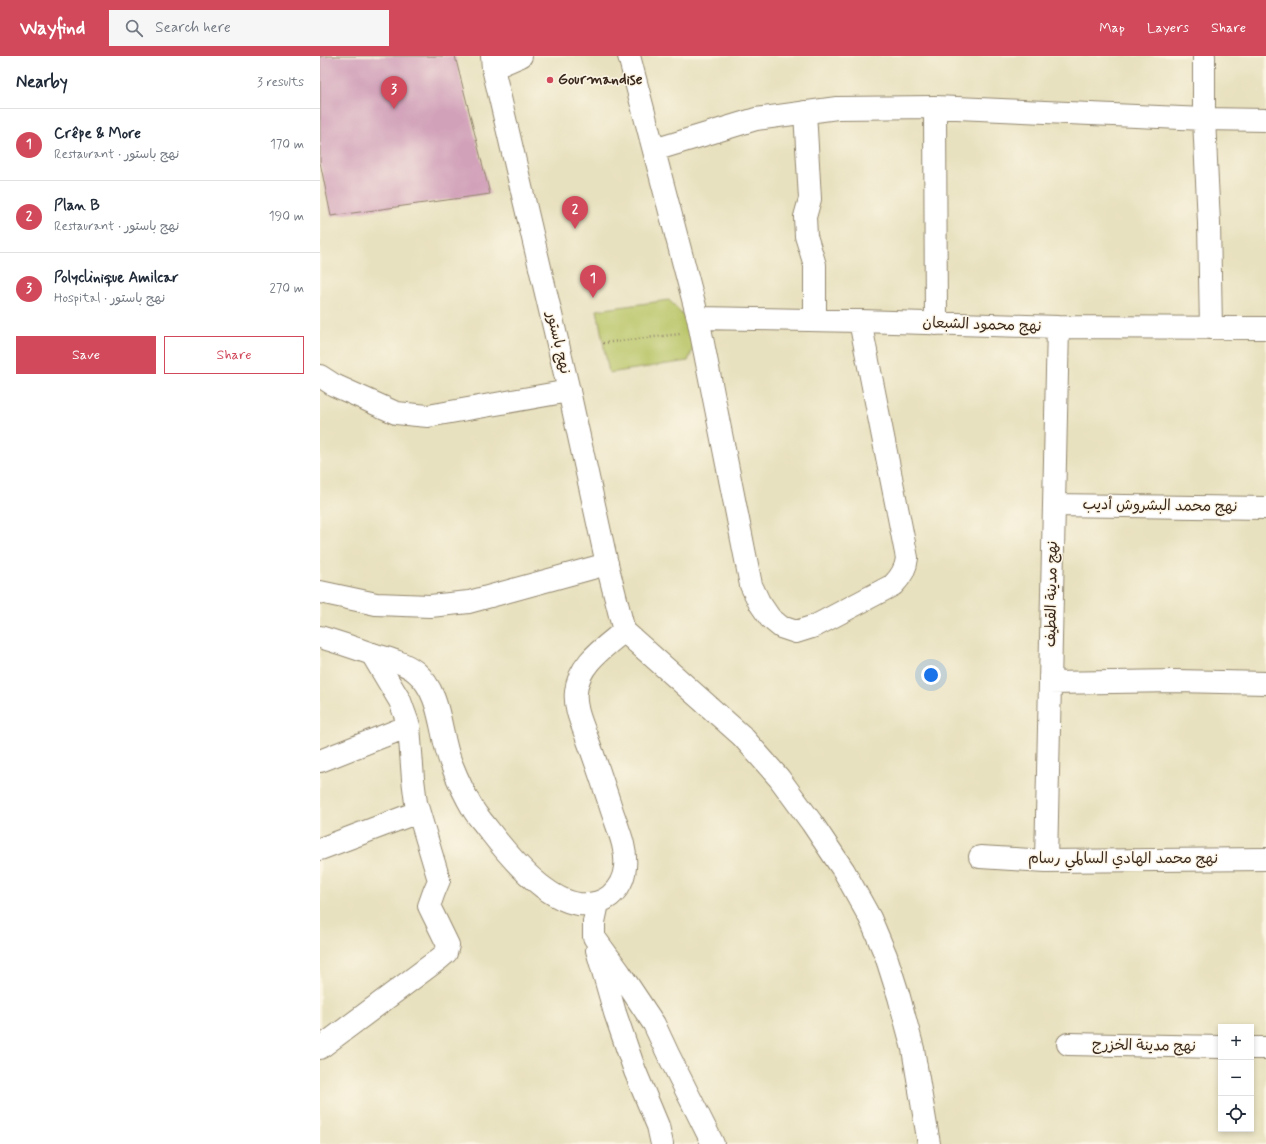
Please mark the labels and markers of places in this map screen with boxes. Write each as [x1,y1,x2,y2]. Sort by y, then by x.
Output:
place label: Gourmandise [558,70,643,90]
marker: Gourmandise [545,75,555,85]
pin: 3 [381,76,407,109]
pin: 2 [562,196,588,229]
pin: 1 [580,265,606,298]

